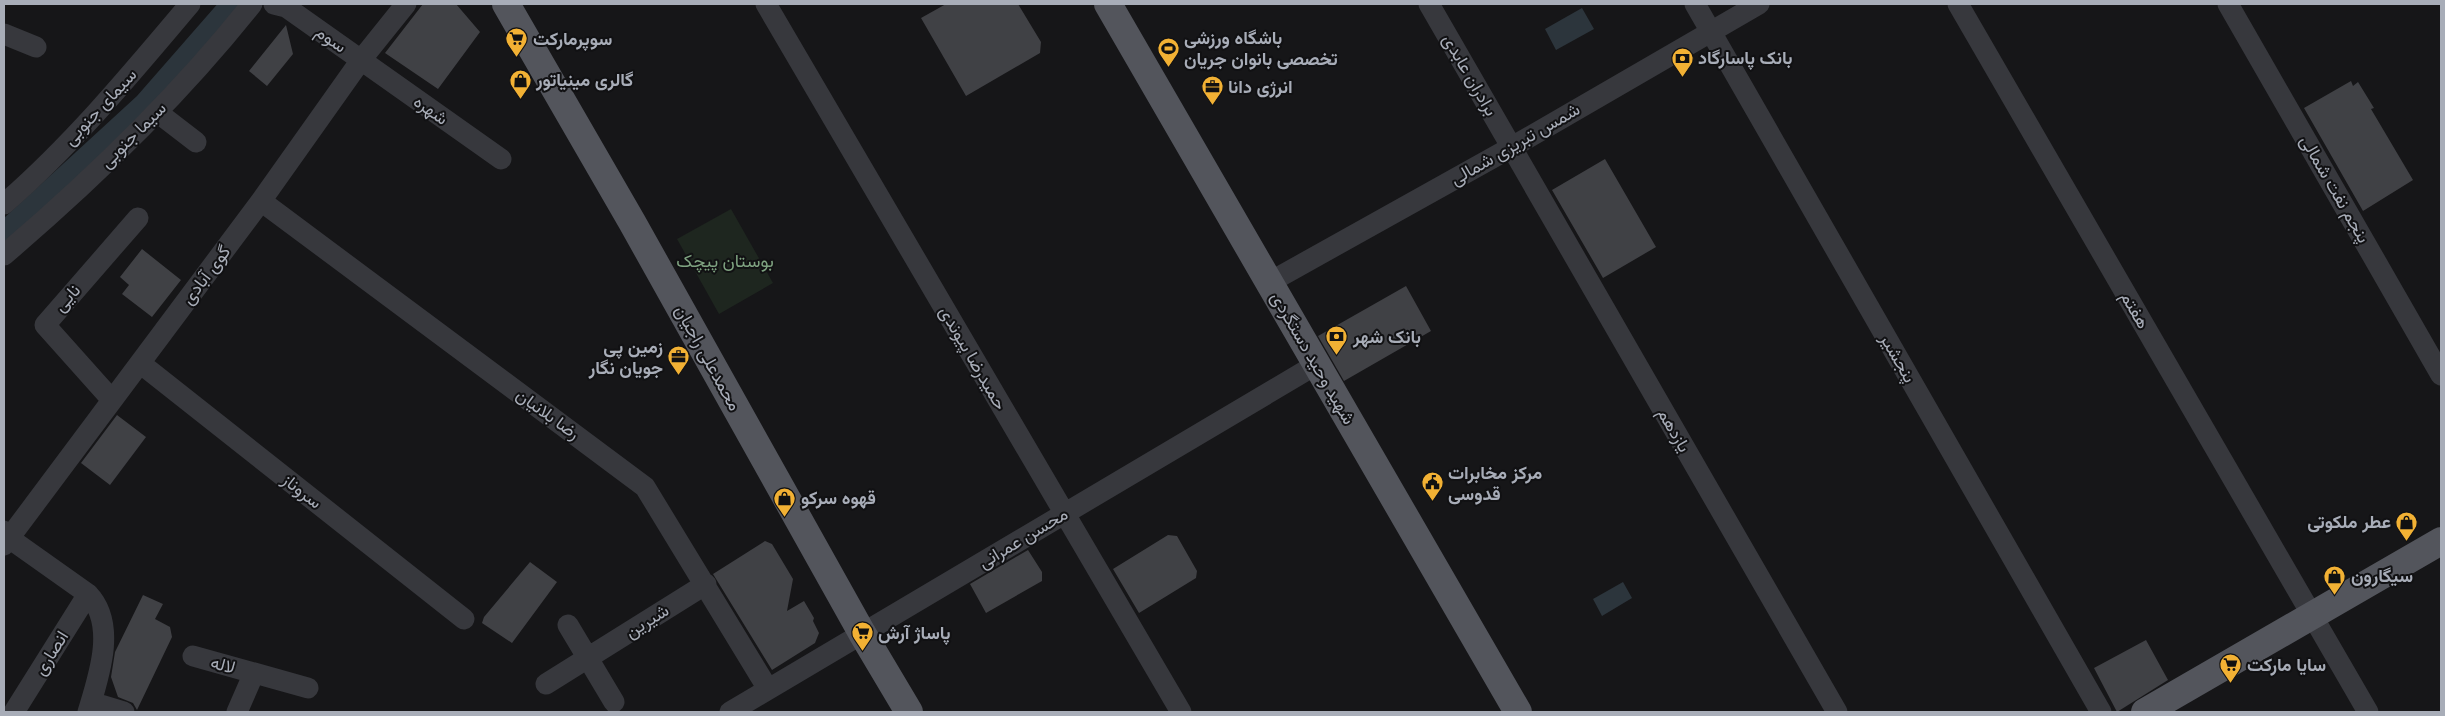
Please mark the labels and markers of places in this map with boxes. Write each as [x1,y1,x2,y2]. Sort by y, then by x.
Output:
supermarket icon: سوپرمارکت [505,27,529,58]
place label: باشگاه ورزشی تخصصی بانوان جریان [1184,27,1338,70]
place label: سوپرمارکت [533,28,612,51]
sports icon: باشگاه ورزشی تخصصی بانوان جریان [1156,36,1180,67]
bank icon: بانک پاسارگاد [1670,46,1694,77]
place label: بانک پاسارگاد [1698,47,1792,70]
shop icon: گالری مینیاتور [508,68,532,99]
place label: گالری مینیاتور [535,69,633,91]
office icon: انرژی دانا [1200,75,1224,106]
place label: انرژی دانا [1228,76,1293,98]
bank icon: بانک شهر [1325,325,1349,356]
place label: بانک شهر [1352,326,1421,348]
place label: زمین پی جویان نگار [588,336,663,379]
office icon: زمین پی جویان نگار [667,345,691,376]
place label: مرکز مخابرات قدوسی [1448,462,1542,505]
public building icon: مرکز مخابرات قدوسی [1420,471,1444,502]
shop icon: قهوه سرکو [773,486,797,517]
place label: قهوه سرکو [801,487,876,509]
shop icon: عطر ملکوتی [2395,510,2419,541]
place label: عطر ملکوتی [2307,511,2391,533]
shop icon: سیگارون [2323,564,2347,595]
place label: سیگارون [2351,565,2413,587]
supermarket icon: پاساژ آرش [850,621,874,652]
place label: پاساژ آرش [878,622,951,645]
supermarket icon: سایا مارکت [2219,653,2243,684]
place label: سایا مارکت [2247,654,2326,676]

